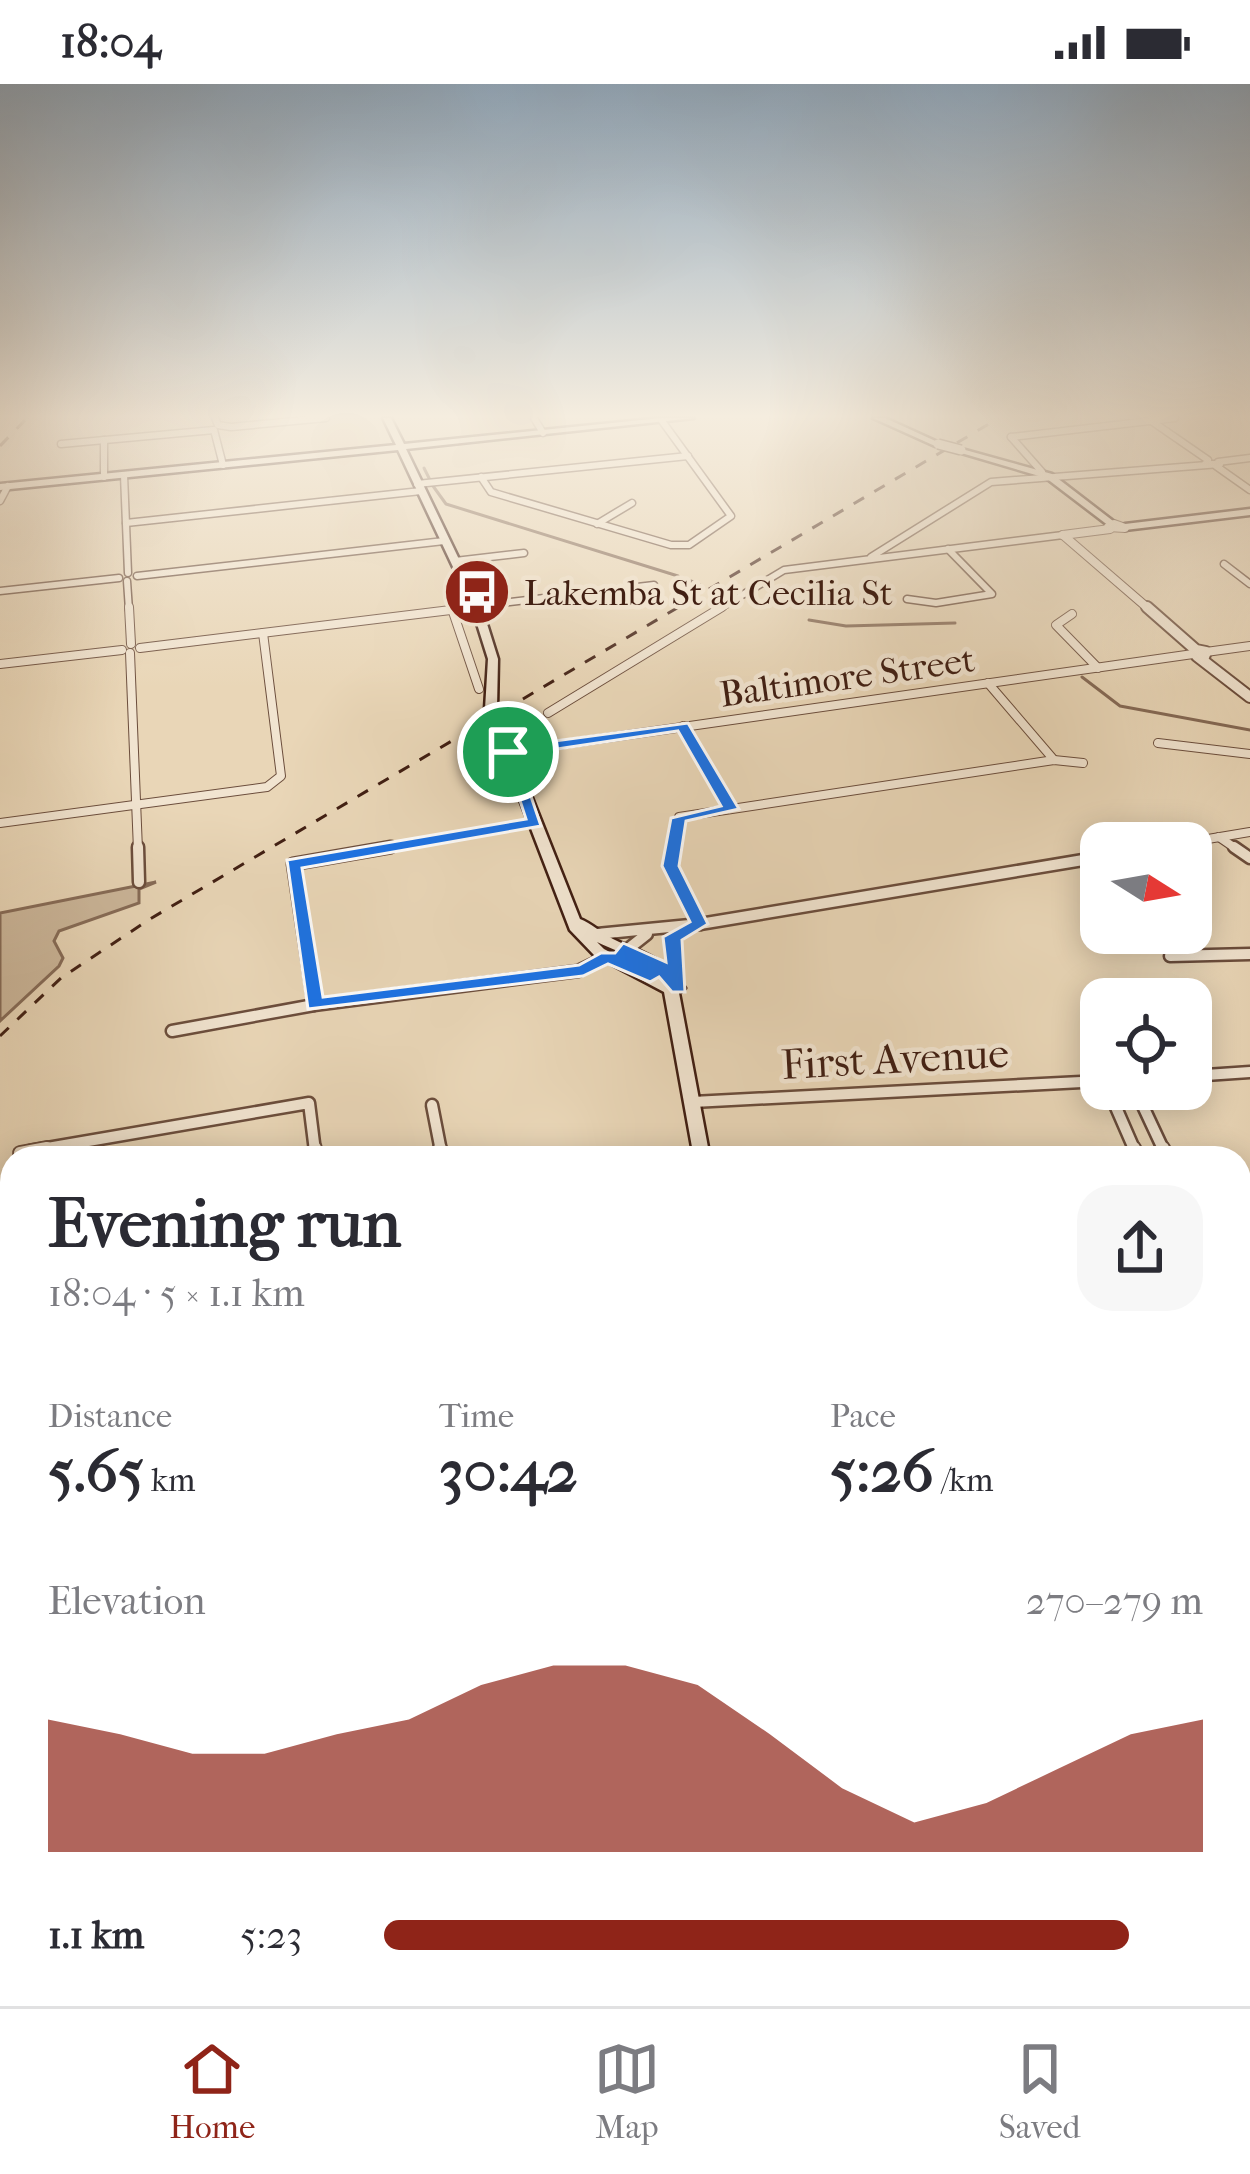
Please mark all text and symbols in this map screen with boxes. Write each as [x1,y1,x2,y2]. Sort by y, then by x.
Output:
text: 18:04 [60,16,160,69]
bus stop icon: Lakemba St at Cecilia St [442,557,512,627]
place label: Lakemba St at Cecilia St [524,572,893,614]
street label: Baltimore Street [717,638,977,716]
pin [457,701,559,803]
icon: arrive [475,719,541,785]
north arrow [1080,822,1212,954]
map controls [1080,822,1212,1110]
button: locate [1080,978,1212,1110]
street label: First Avenue [780,1029,1010,1090]
button: share [1077,1185,1203,1311]
text: Evening run [48,1186,401,1263]
text: 18:04 · 5 × 1.1 km [48,1270,305,1316]
text: Distance [48,1397,172,1436]
text: Time [439,1397,514,1436]
text: Pace [830,1397,896,1436]
text: 5.65 [48,1436,144,1507]
text: 30:42 [439,1436,578,1507]
text: 5:26 [830,1436,934,1507]
text: km [144,1461,195,1500]
text: /km [934,1461,993,1500]
text: Elevation [48,1578,206,1624]
text: 270–279 m [1026,1578,1203,1624]
text: 1.1 km [48,1912,144,1958]
text: 5:23 [240,1912,302,1958]
tab: Home [169,2036,255,2147]
tab: Map [594,2036,660,2147]
tab: Saved [999,2036,1081,2147]

